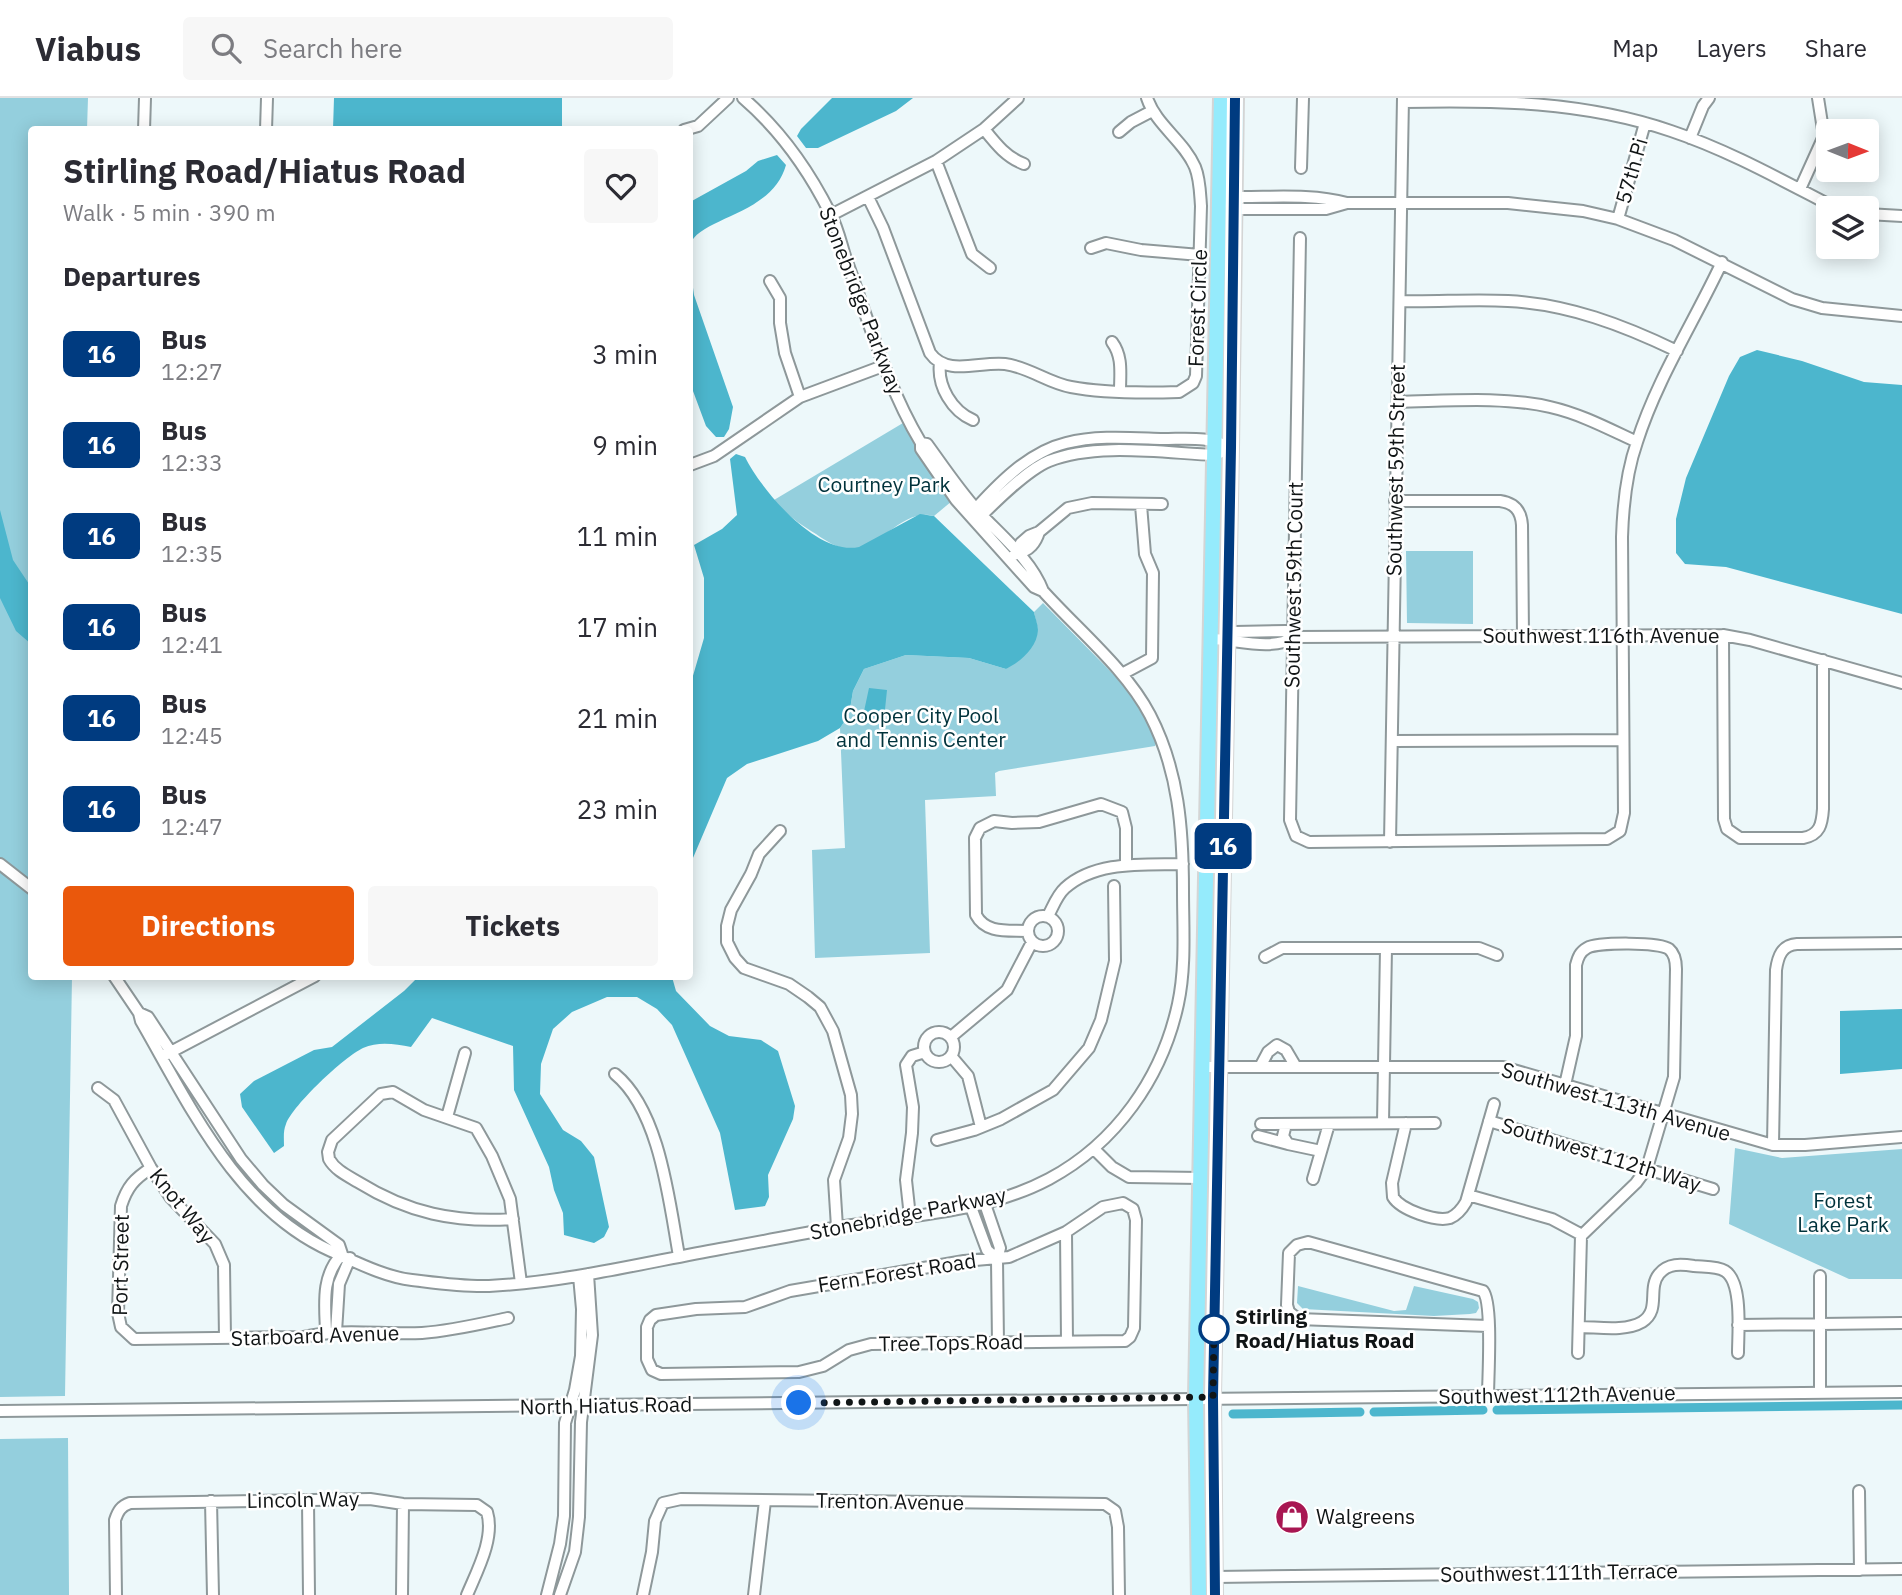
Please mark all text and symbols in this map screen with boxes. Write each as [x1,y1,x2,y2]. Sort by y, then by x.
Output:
search box [183,17,673,80]
text: Viabus [35,27,141,70]
icon: search [207,29,245,67]
text: Search here [263,31,402,65]
text: Map [1612,32,1659,64]
text: Layers [1697,32,1767,64]
text: Share [1805,32,1867,64]
north arrow [1816,119,1880,182]
map controls [1816,119,1879,259]
street label: 57th Pi [1608,134,1654,207]
text: Stirling Road/Hiatus Road [63,149,466,192]
button: heart [584,149,658,223]
button: layers [1816,196,1879,259]
text: Walk · 5 min · 390 m [63,197,276,227]
street label: Stonebridge Parkway [813,202,911,399]
street label: Forest Circle [1181,248,1213,368]
text: Departures [63,259,201,293]
text: Bus [161,322,207,356]
text: 3 min [592,337,658,371]
text: 16 [87,338,116,370]
text: 12:27 [161,356,223,386]
street label: Southwest 59th Street [1379,364,1411,576]
text: Bus [161,413,207,447]
text: 9 min [592,428,658,462]
text: 16 [87,429,116,461]
text: 12:33 [161,447,223,477]
park label: Courtney Park [817,470,951,498]
street label: Southwest 59th Court [1277,482,1309,688]
text: Bus [161,504,207,538]
text: 11 min [577,519,658,553]
text: 16 [87,520,116,552]
text: 12:35 [161,538,223,568]
text: Bus [161,595,207,629]
text: 17 min [577,610,658,644]
text: 16 [87,611,116,643]
street label: Southwest 116th Avenue [1482,621,1720,649]
text: 12:41 [161,629,223,659]
text: Bus [161,686,207,720]
text: 21 min [577,701,658,735]
park label: Cooper City Pool and Tennis Center [836,701,1006,753]
text: 16 [87,702,116,734]
text: 12:45 [161,720,223,750]
text: Bus [161,777,207,811]
text: 23 min [577,792,658,826]
text: 16 [87,793,116,825]
text: 12:47 [161,811,223,841]
line badge: 16 [1192,823,1254,869]
text: 16 [1209,830,1237,862]
button: Directions [63,886,354,966]
button: Tickets [368,886,658,966]
street label: Southwest 113th Avenue [1498,1055,1734,1147]
street label: Southwest 112th Way [1498,1110,1705,1198]
street label: Knot Way [144,1162,222,1249]
street label: Stonebridge Parkway [807,1180,1009,1246]
park label: Forest Lake Park [1797,1186,1889,1238]
street label: Port Street [105,1214,135,1316]
street label: Fern Forest Road [816,1246,978,1298]
place label: Stirling Road/Hiatus Road [1235,1302,1415,1354]
marker: Stirling Road/Hiatus Road [1199,1314,1229,1344]
street label: Starboard Avenue [230,1318,400,1352]
street label: Tree Tops Road [878,1327,1024,1357]
street label: Southwest 112th Avenue [1438,1378,1676,1410]
your location [781,1385,816,1420]
street label: North Hiatus Road [519,1389,693,1421]
street label: Lincoln Way [246,1484,360,1514]
street label: Trenton Avenue [816,1486,964,1516]
shop icon: Walgreens [1273,1498,1311,1536]
place label: Walgreens [1316,1502,1415,1530]
street label: Southwest 111th Terrace [1440,1556,1678,1588]

